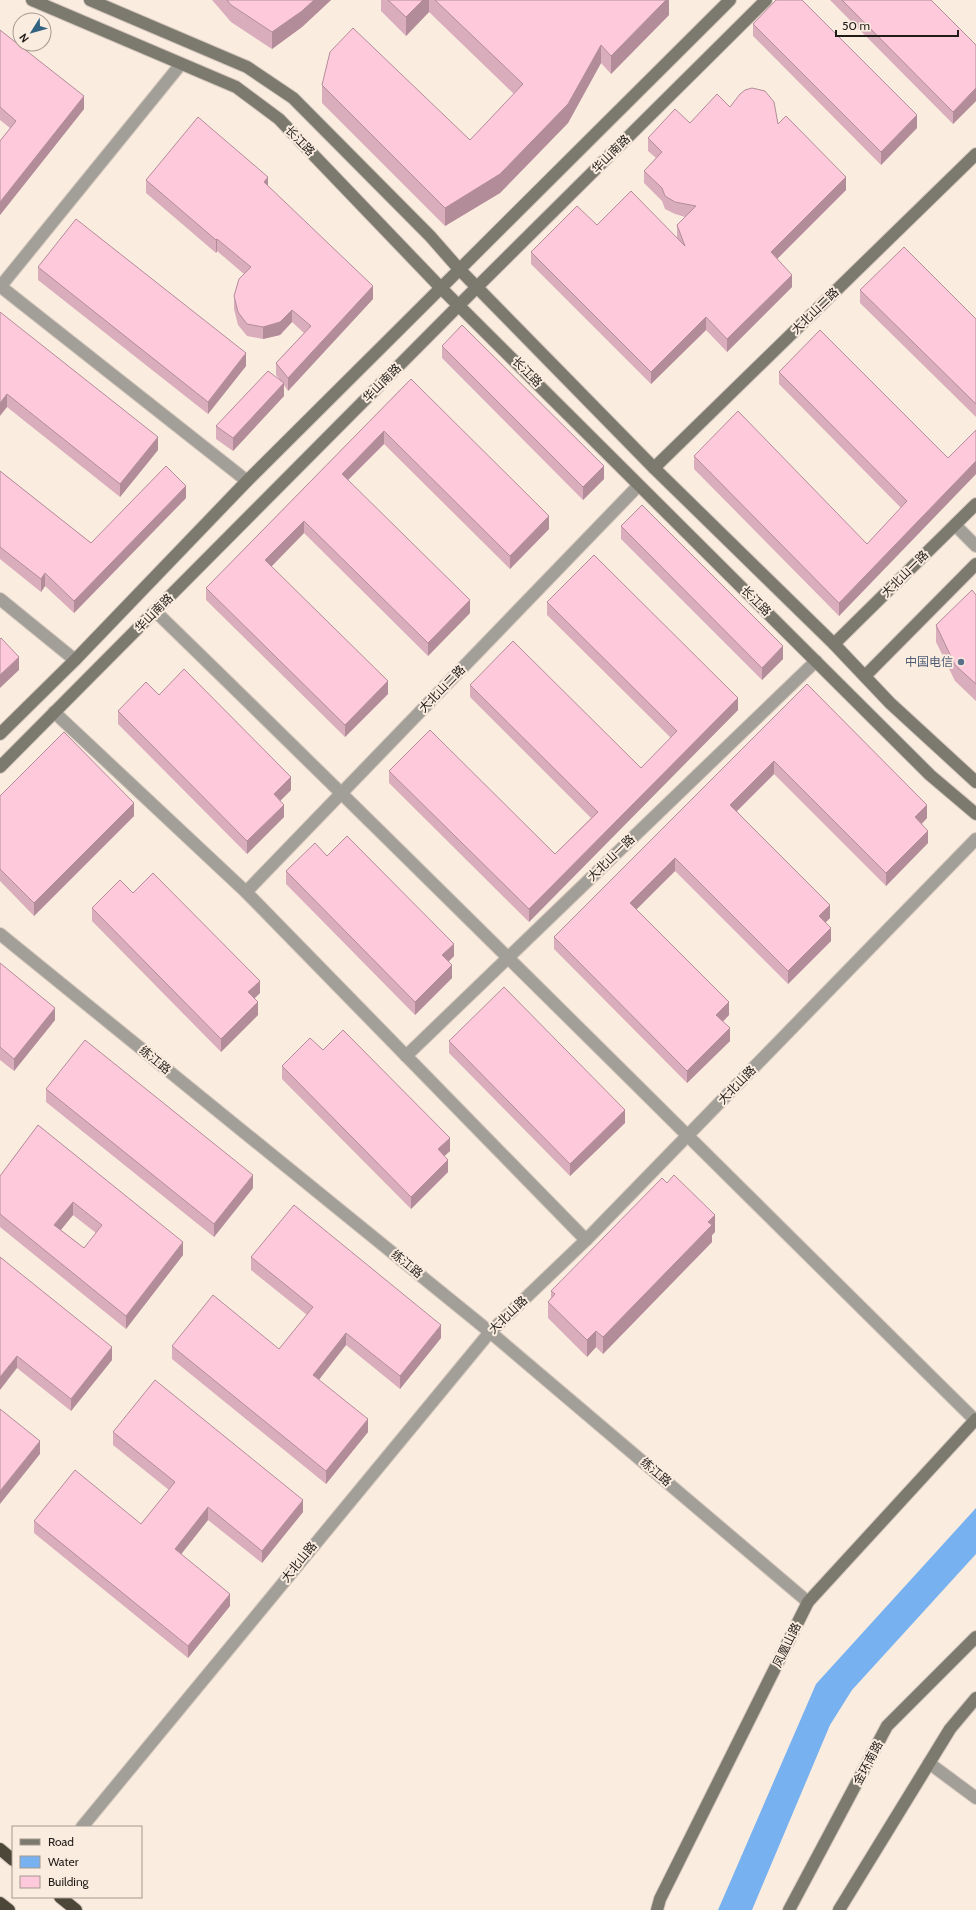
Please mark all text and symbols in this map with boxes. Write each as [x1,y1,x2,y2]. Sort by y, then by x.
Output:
north arrow [12,12,52,52]
scale bar [836,12,958,38]
text: 50 m [842,18,870,33]
text: N [16,31,32,45]
street label: 长江路 [282,122,318,159]
street label: 华山南路 [588,131,633,176]
street label: 大北山二路 [788,284,841,337]
street label: 长江路 [509,354,545,390]
street label: 华山南路 [359,360,404,405]
street label: 大北山一路 [878,547,931,600]
street label: 长江路 [738,583,774,619]
street label: 华山南路 [131,590,176,635]
place label: 中国电信 [905,654,953,669]
marker: 中国电信 [956,657,966,667]
street label: 大北山二路 [415,662,468,715]
street label: 大北山一路 [584,831,637,884]
street label: 练江路 [137,1042,174,1077]
street label: 大北山路 [715,1062,759,1107]
street label: 练江路 [389,1246,426,1281]
street label: 大北山路 [485,1293,530,1337]
street label: 练江路 [638,1454,675,1489]
street label: 大北山路 [278,1538,320,1585]
street label: 凤凰山路 [769,1620,804,1670]
street label: 金环南路 [850,1738,885,1787]
legend [12,1826,142,1898]
text: Road [48,1834,74,1849]
text: Water [48,1854,79,1869]
text: Building [48,1874,90,1889]

